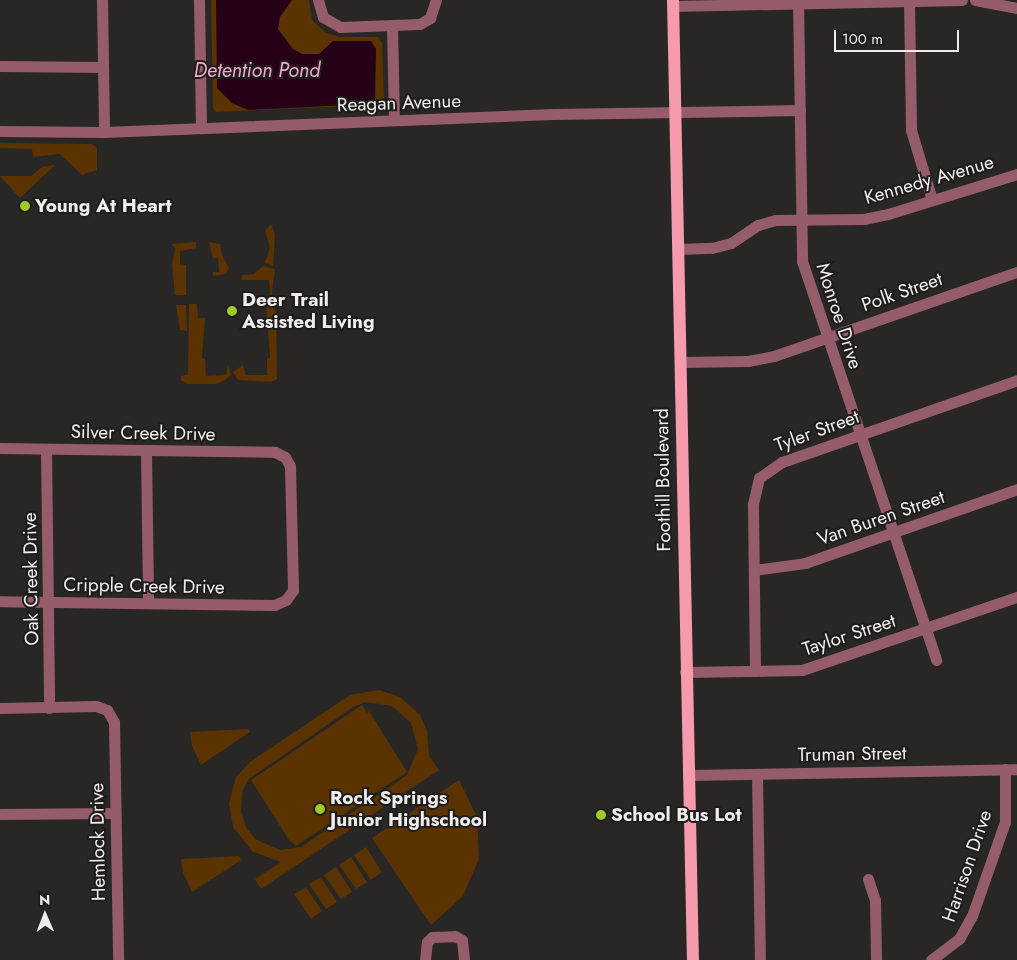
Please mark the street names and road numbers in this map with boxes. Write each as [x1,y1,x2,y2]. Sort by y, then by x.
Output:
street label: Reagan Avenue [336,89,462,117]
street label: Kennedy Avenue [862,151,996,209]
street label: Monroe Drive [811,260,867,372]
street label: Polk Street [859,268,945,316]
street label: Tyler Street [772,405,862,457]
street label: Foothill Boulevard [650,408,676,552]
street label: Silver Creek Drive [70,420,216,446]
street label: Van Buren Street [814,486,948,550]
street label: Oak Creek Drive [18,512,44,646]
street label: Cripple Creek Drive [63,573,225,599]
street label: Taylor Street [800,609,898,661]
street label: Truman Street [797,742,907,766]
street label: Hemlock Drive [86,783,110,901]
street label: Harrison Drive [937,807,997,925]

